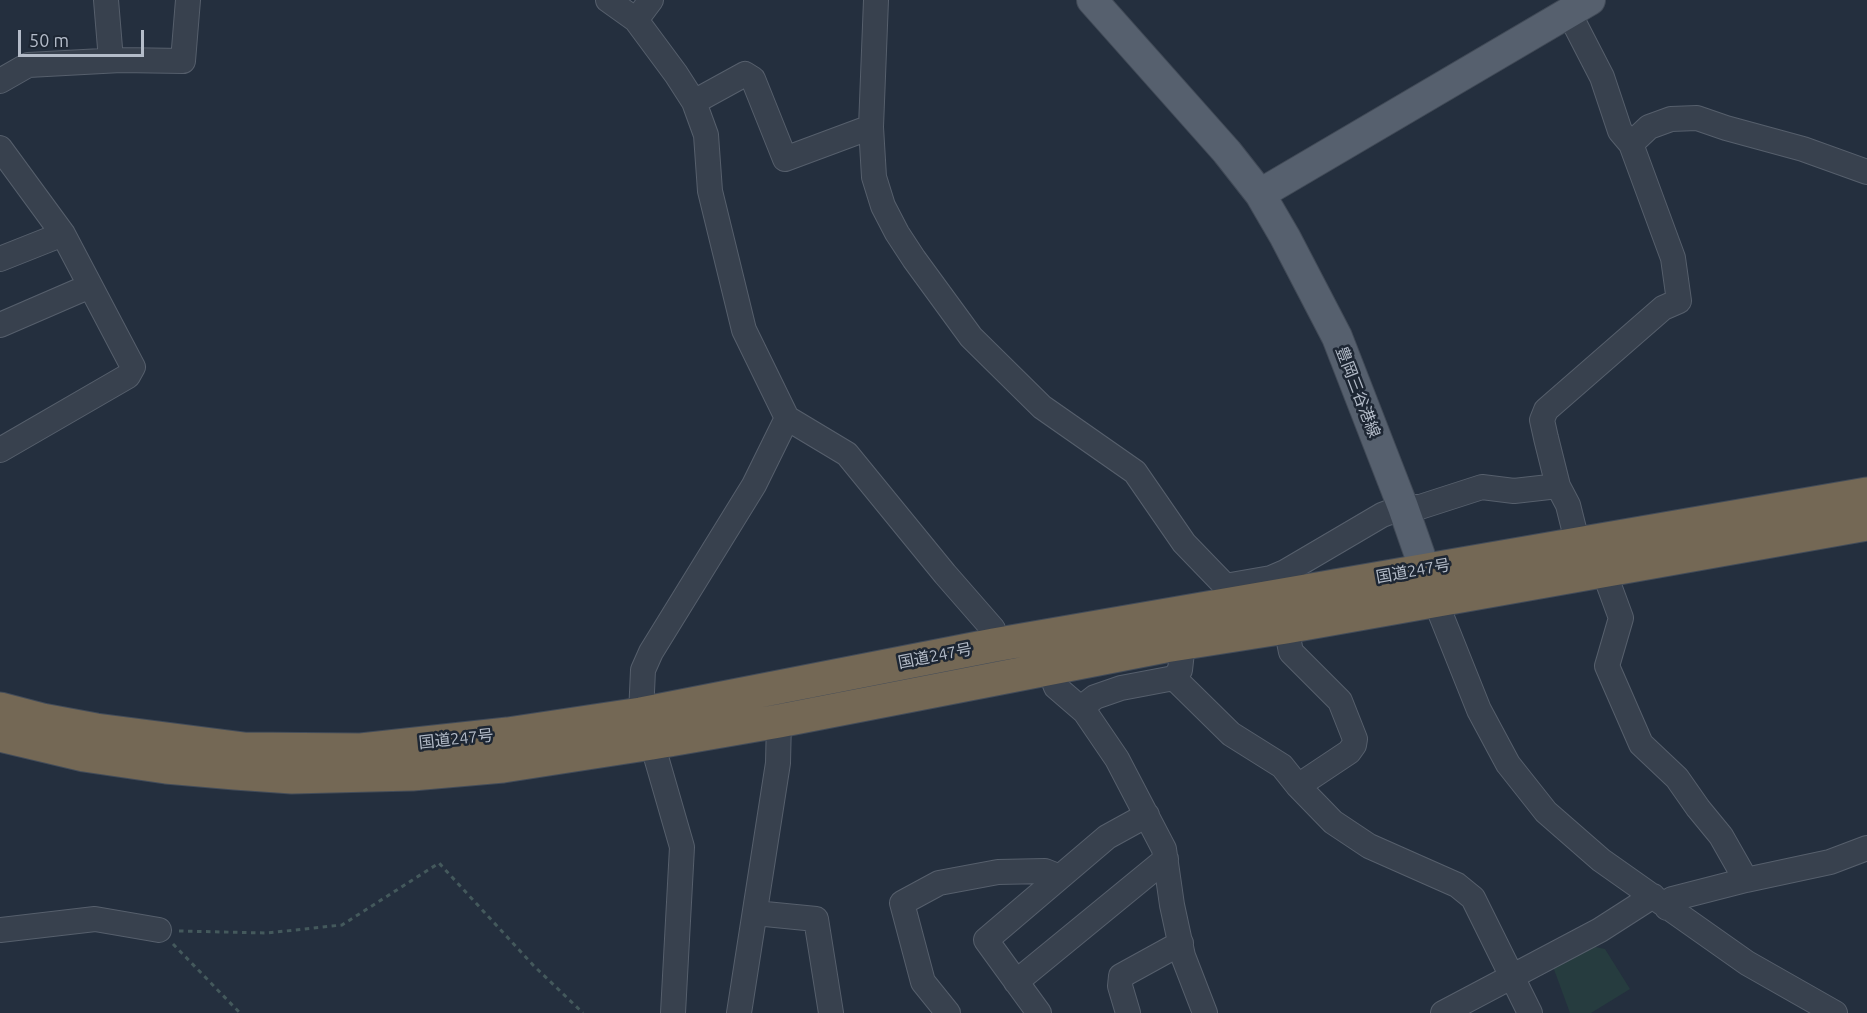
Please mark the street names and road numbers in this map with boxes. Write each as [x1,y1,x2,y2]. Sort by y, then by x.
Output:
street label: 豊岡三谷港線 [1332,344,1384,440]
street label: 国道247号 [1374,555,1452,587]
street label: 国道247号 [896,639,974,673]
street label: 国道247号 [418,726,494,752]

